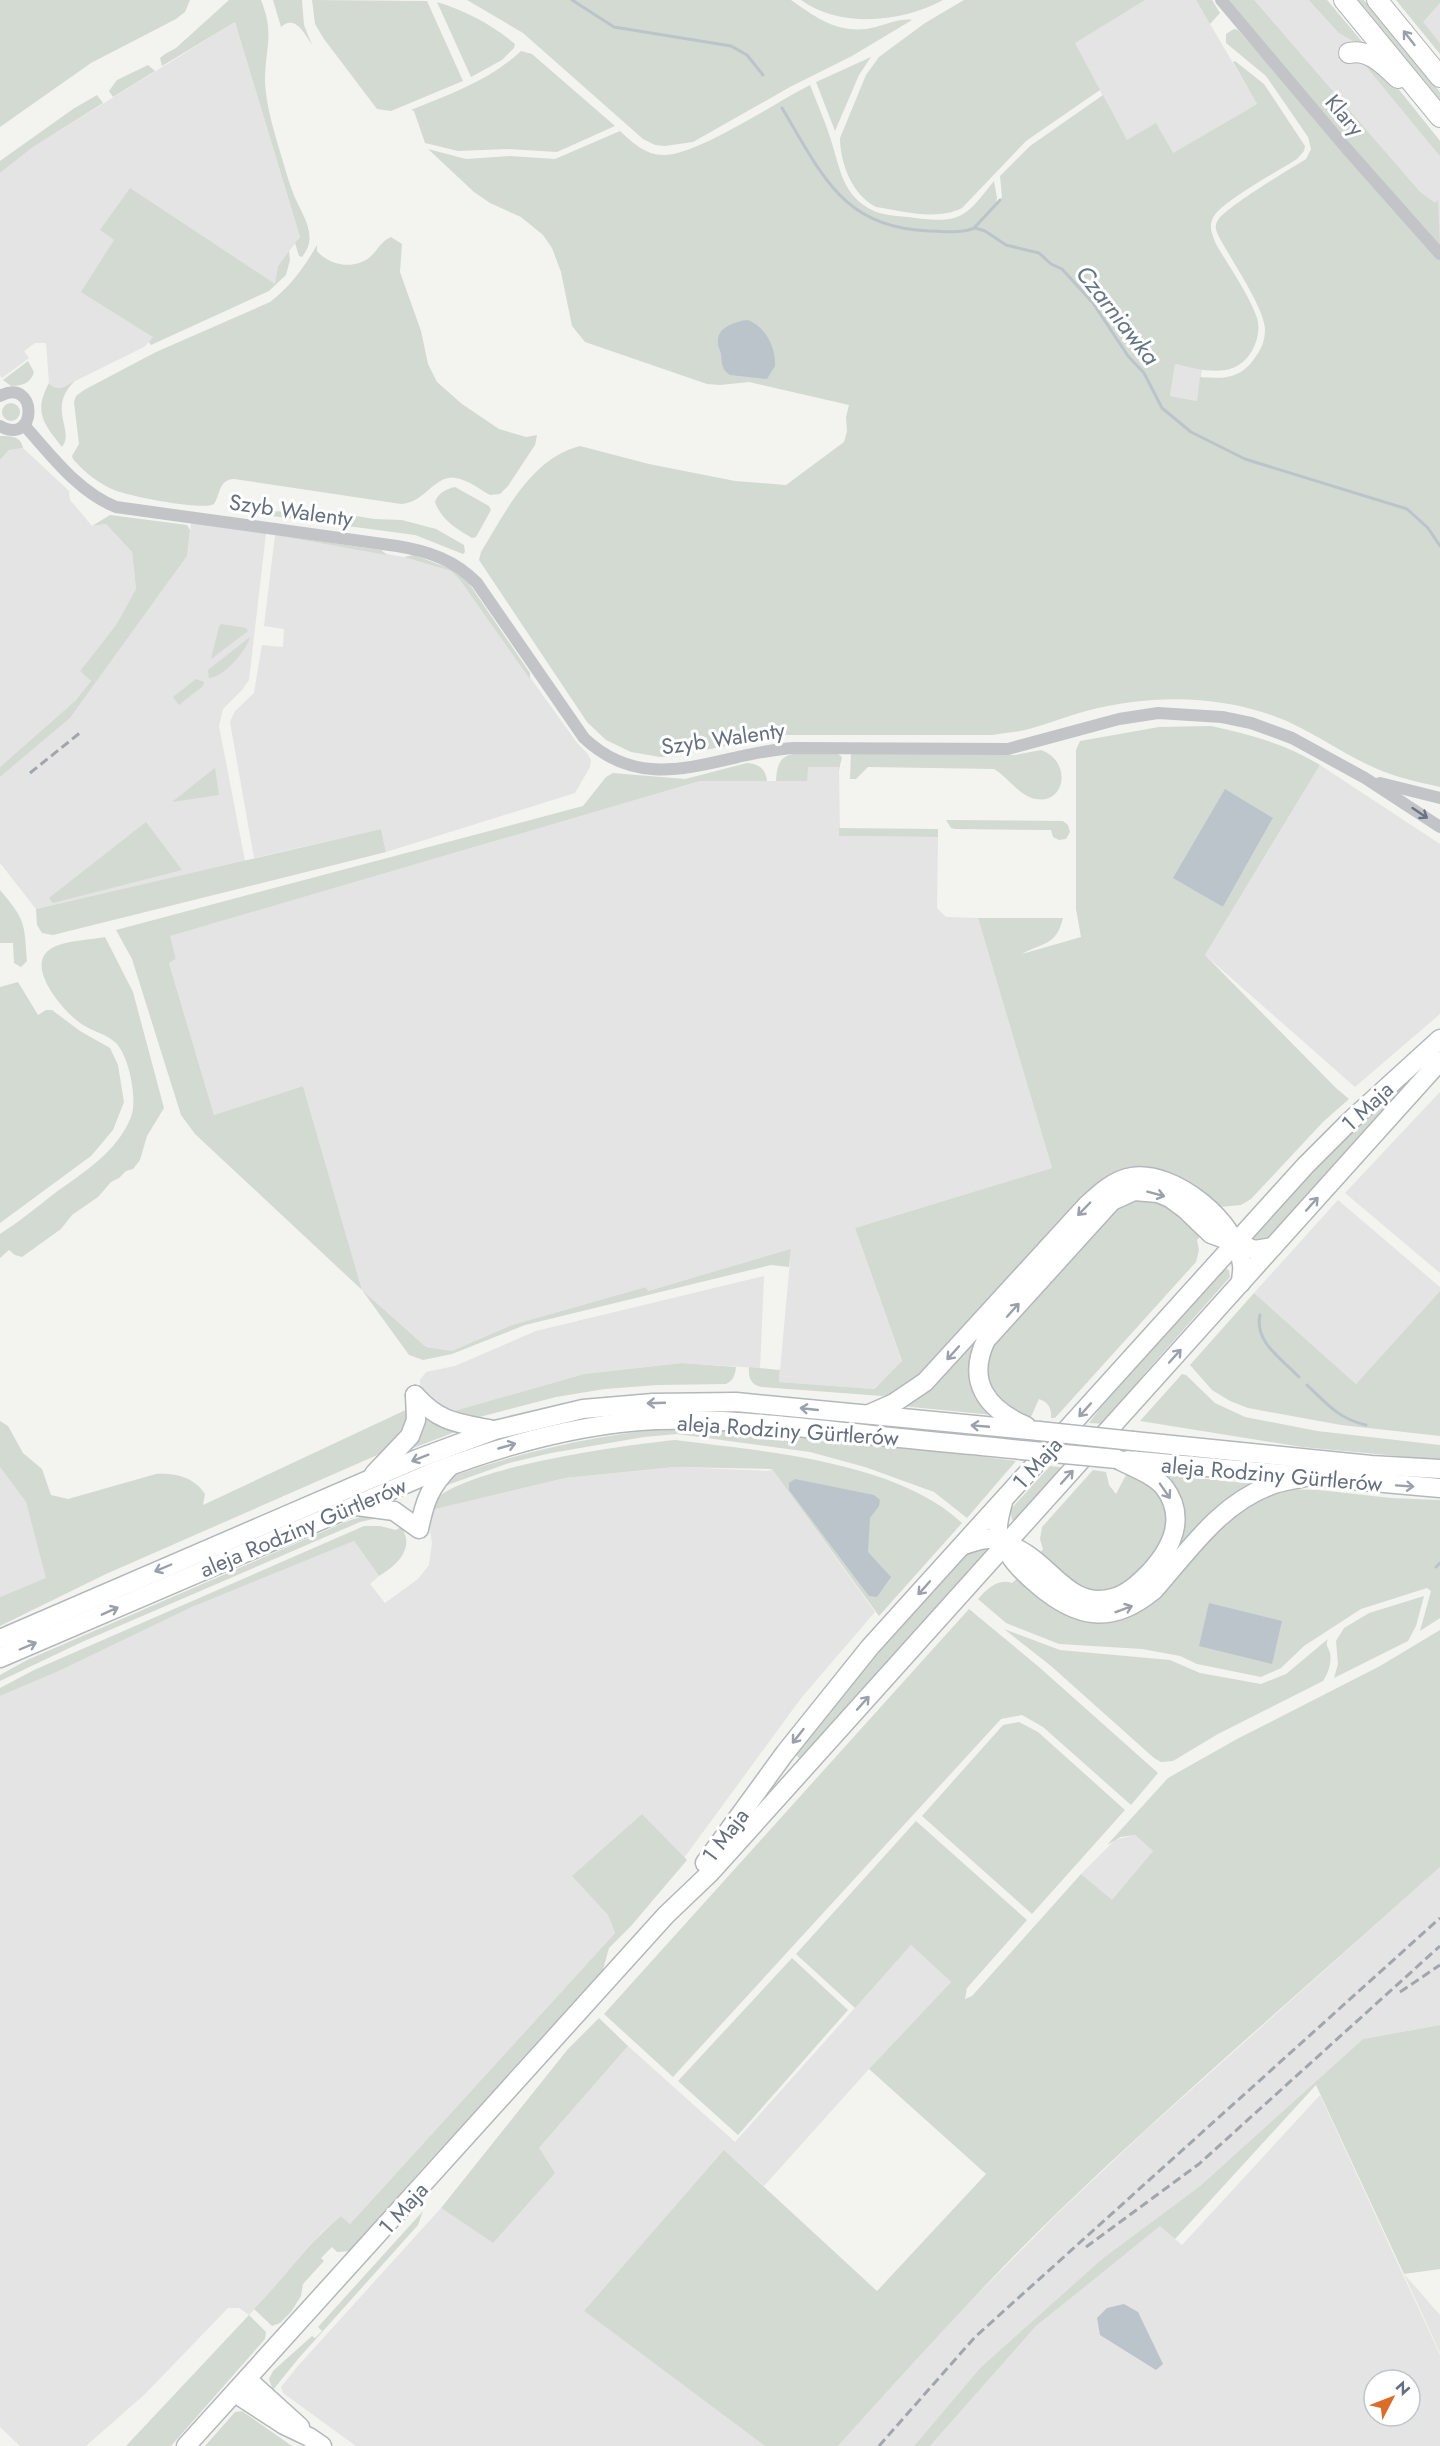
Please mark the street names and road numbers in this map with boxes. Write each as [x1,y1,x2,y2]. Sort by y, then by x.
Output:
street label: Klary [1318,87,1372,143]
street label: Szyb Walenty [227,485,355,535]
street label: Szyb Walenty [659,713,787,763]
street label: 1 Maja [1334,1074,1400,1138]
street label: aleja Rodziny Gürtlerów [676,1406,900,1454]
street label: 1 Maja [1005,1430,1069,1496]
street label: aleja Rodziny Gürtlerów [1160,1448,1384,1500]
street label: aleja Rodziny Gürtlerów [195,1469,411,1585]
street label: 1 Maja [694,1801,756,1869]
street label: 1 Maja [371,2175,435,2241]

